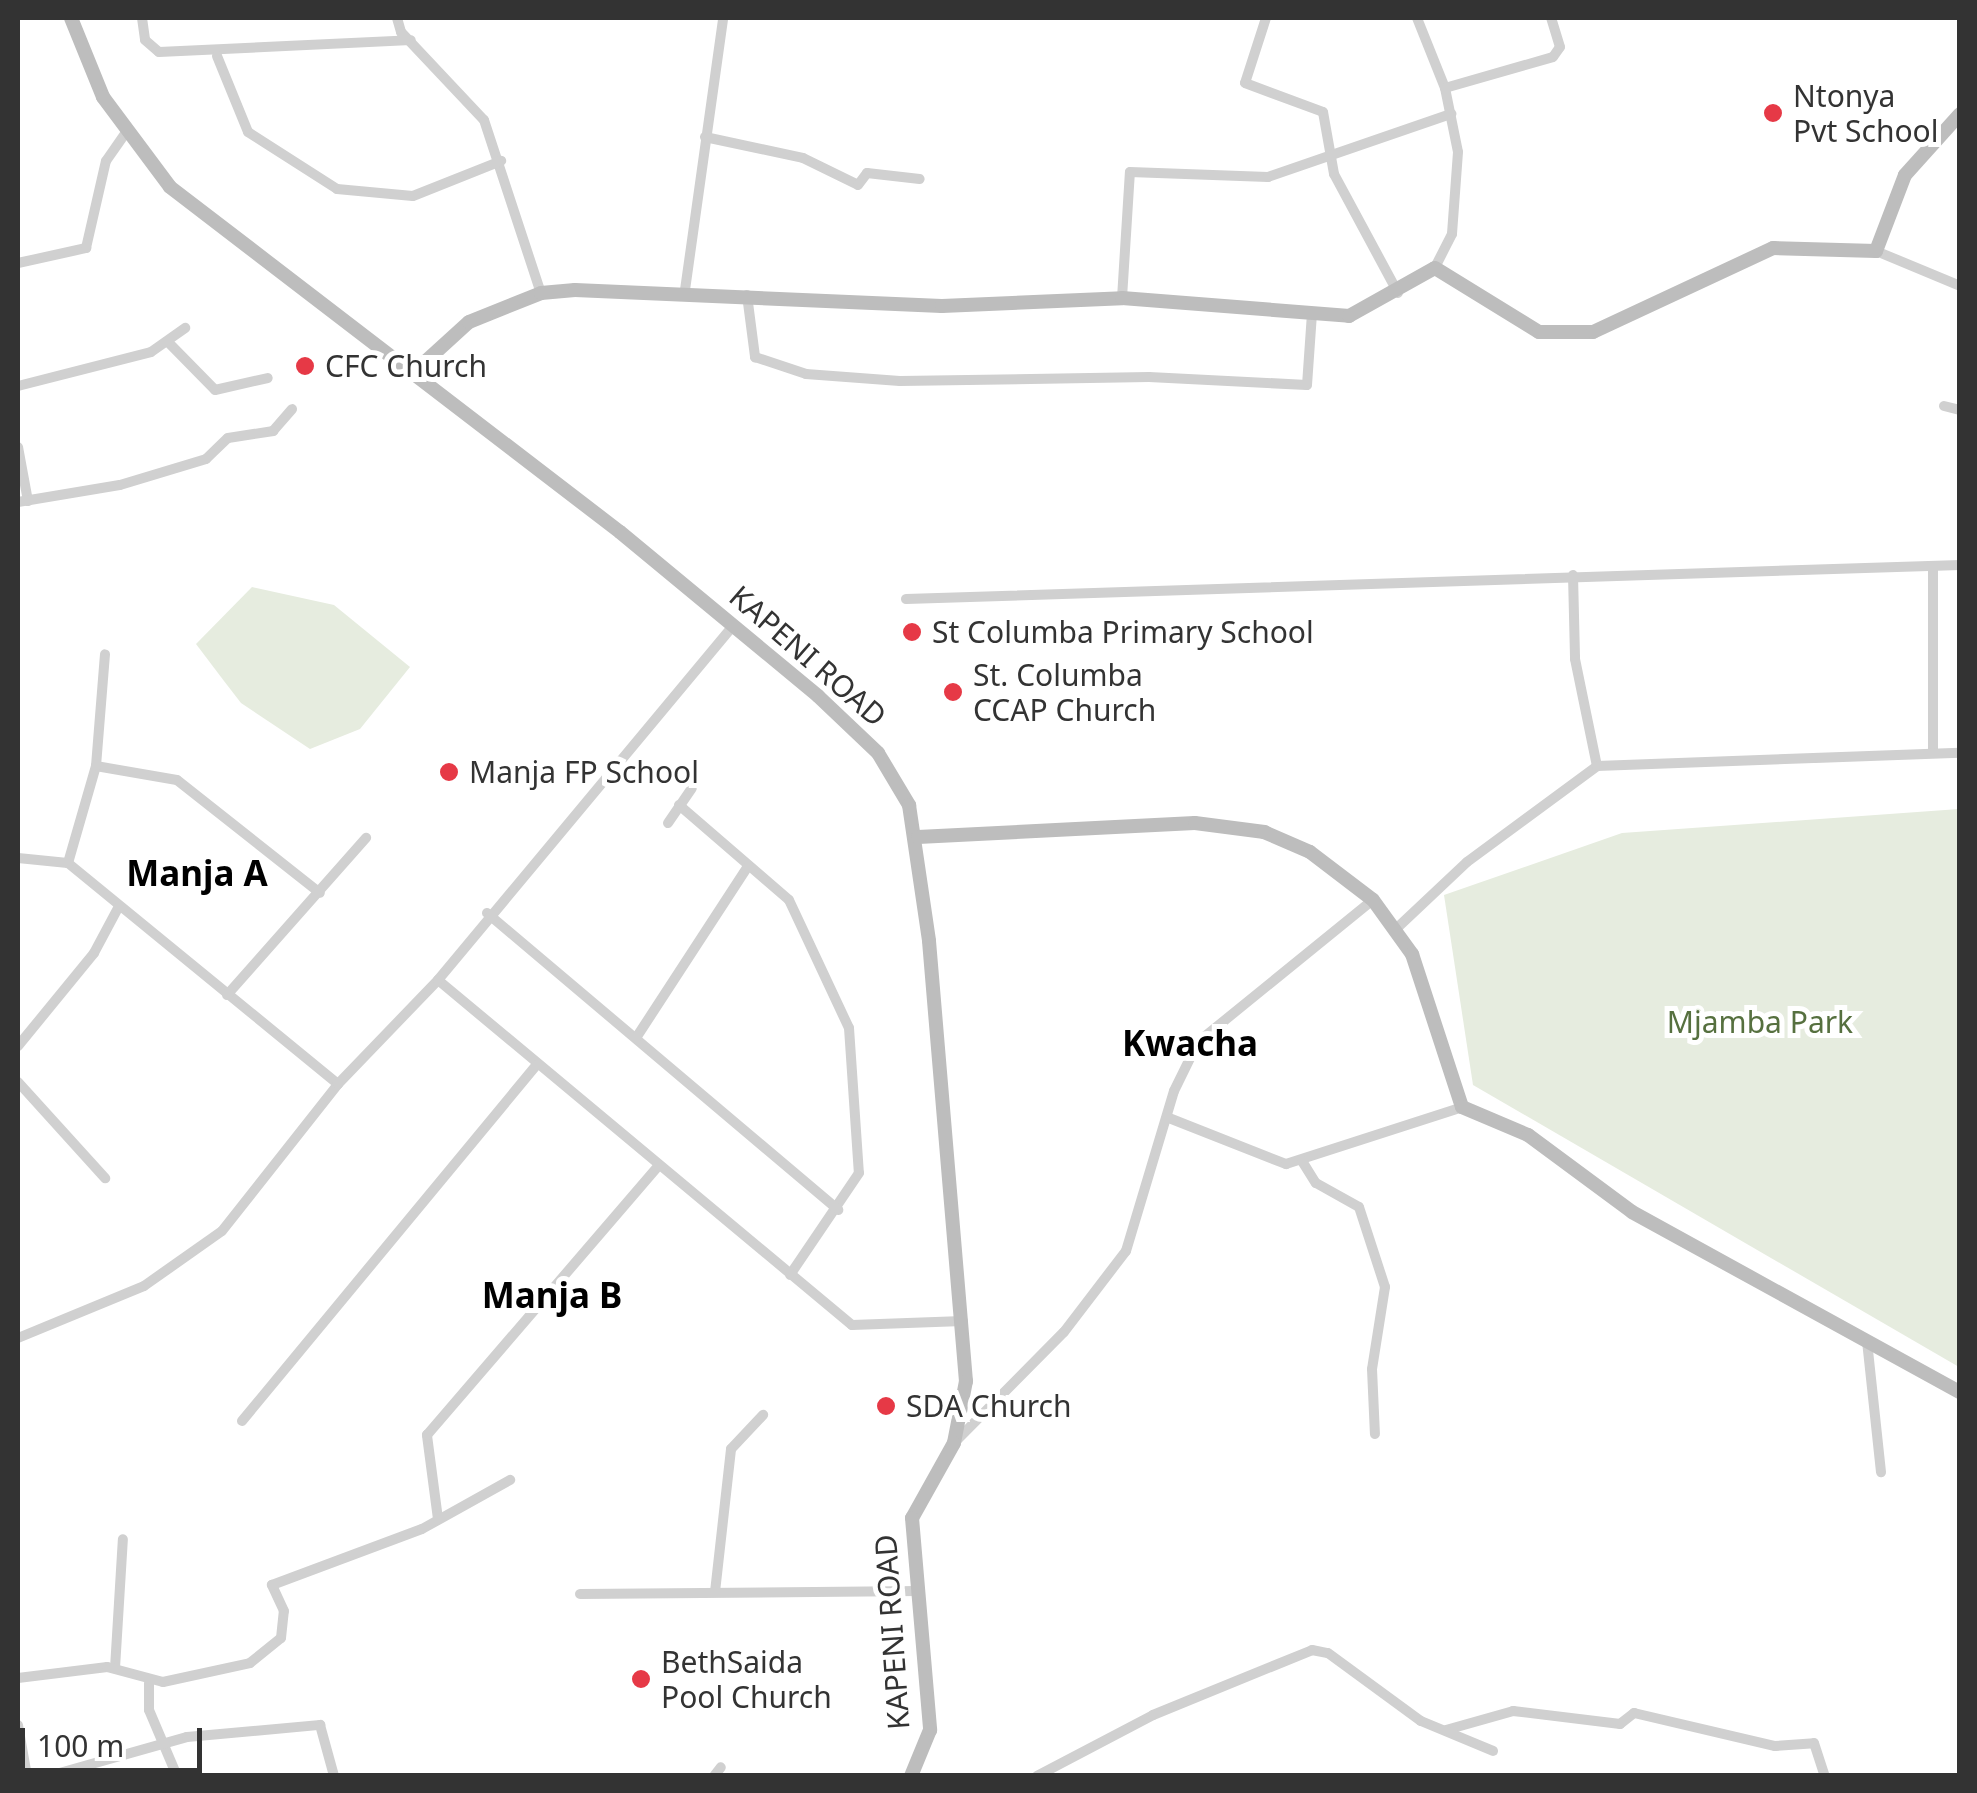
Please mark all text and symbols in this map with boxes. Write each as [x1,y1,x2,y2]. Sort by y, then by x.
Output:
place label: Ntonya Pvt School [1793,78,1938,148]
marker: Ntonya Pvt School [1762,102,1784,124]
place label: CFC Church [325,348,487,384]
marker: CFC Church [294,355,316,377]
street label: KAPENI ROAD [722,578,894,734]
place label: St Columba Primary School [932,614,1314,650]
marker: St Columba Primary School [901,621,923,643]
place label: St. Columba CCAP Church [973,657,1156,728]
marker: St. Columba CCAP Church [942,681,964,703]
place label: Manja FP School [469,754,699,790]
marker: Manja FP School [438,761,460,783]
district label: Manja A [126,852,268,894]
park label: Mjamba Park [1667,1004,1853,1040]
district label: Kwacha [1122,1022,1258,1064]
district label: Manja B [482,1274,622,1316]
place label: SDA Church [906,1388,1072,1424]
marker: SDA Church [875,1395,897,1417]
street label: KAPENI ROAD [867,1533,917,1731]
place label: BethSaida Pool Church [661,1644,832,1714]
marker: BethSaida Pool Church [630,1668,652,1690]
scale bar [25,1708,208,1770]
text: 100 m [37,1725,124,1766]

